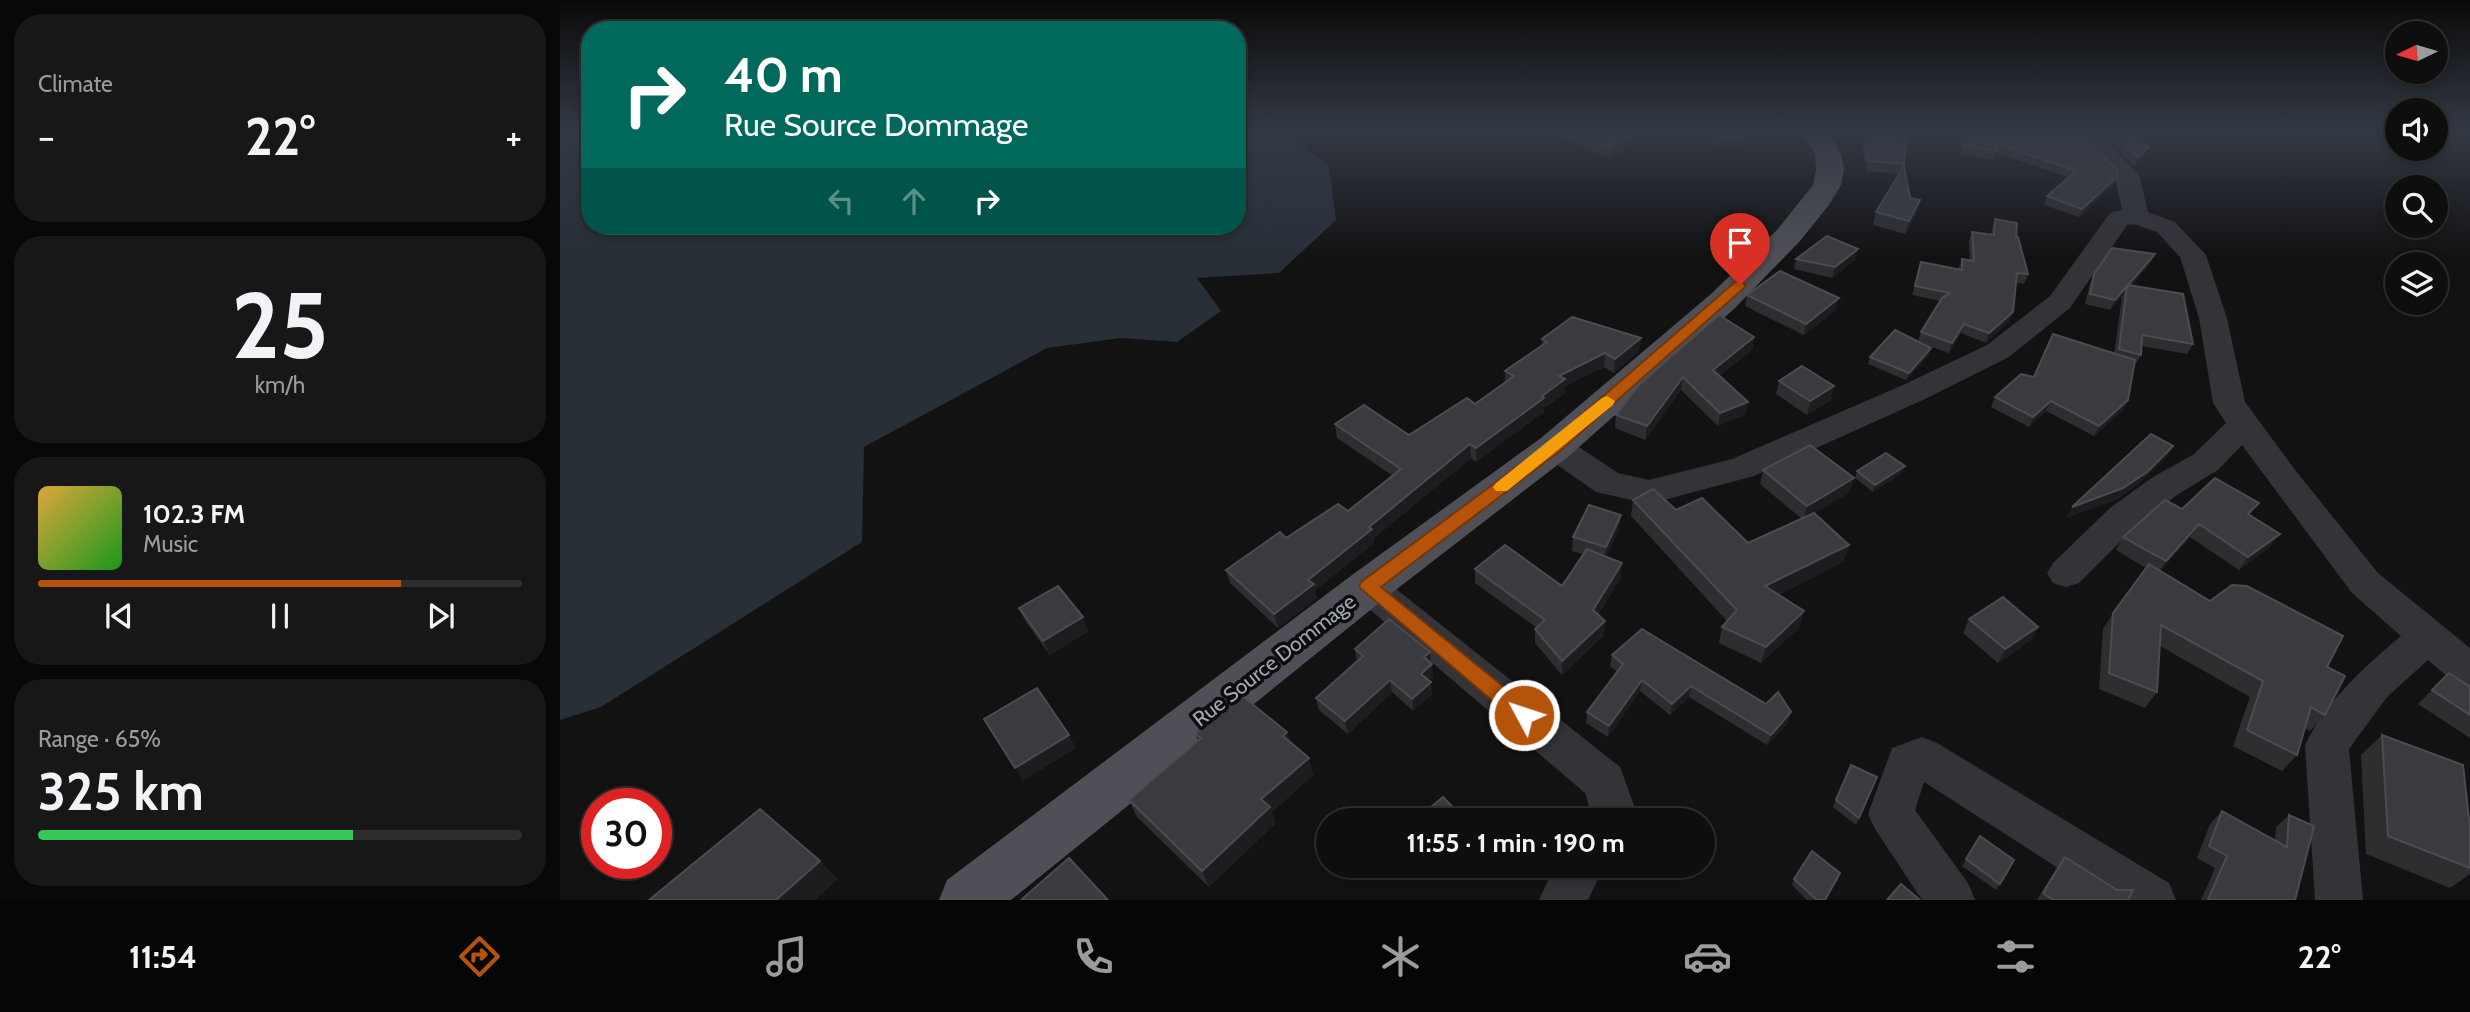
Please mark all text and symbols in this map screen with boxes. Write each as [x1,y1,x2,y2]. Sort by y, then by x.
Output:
north arrow [2385,21,2448,84]
map controls [2385,21,2448,315]
text: 40 m [724,45,843,104]
icon: right [609,49,700,140]
text: Climate [38,70,113,98]
button: sound [2385,98,2448,161]
text: 22° [245,105,315,168]
text: Rue Source Dommage [724,105,1028,144]
text: − [38,113,55,160]
text: + [505,113,522,160]
button: search [2385,175,2448,238]
icon: left [822,182,860,220]
icon: ahead [895,182,933,220]
icon: right [968,182,1006,220]
pin [1710,213,1770,285]
icon: arrive [1721,224,1759,262]
button: layers [2385,252,2448,315]
text: 25 [231,270,329,381]
text: km/h [255,371,305,399]
text: 102.3 FM [143,498,245,530]
text: Music [143,530,198,558]
street label: Rue Source Dommage [1188,589,1361,731]
icon: previous [100,597,138,635]
icon: pause [261,597,299,635]
icon: next [422,597,460,635]
position arrow [1487,678,1561,752]
text: Range · 65% [38,725,161,753]
text: 325 km [38,760,204,823]
speed limit sign: 30 [581,788,672,879]
text: 11:55 · 1 min · 190 m [1407,827,1624,859]
icon: directions [455,932,504,981]
icon: music [762,932,811,981]
icon: phone [1069,932,1118,981]
icon: climate [1376,932,1425,981]
icon: car [1683,932,1732,981]
icon: filters [1991,932,2040,981]
text: 11:54 [129,937,197,976]
text: 22° [2298,937,2341,976]

